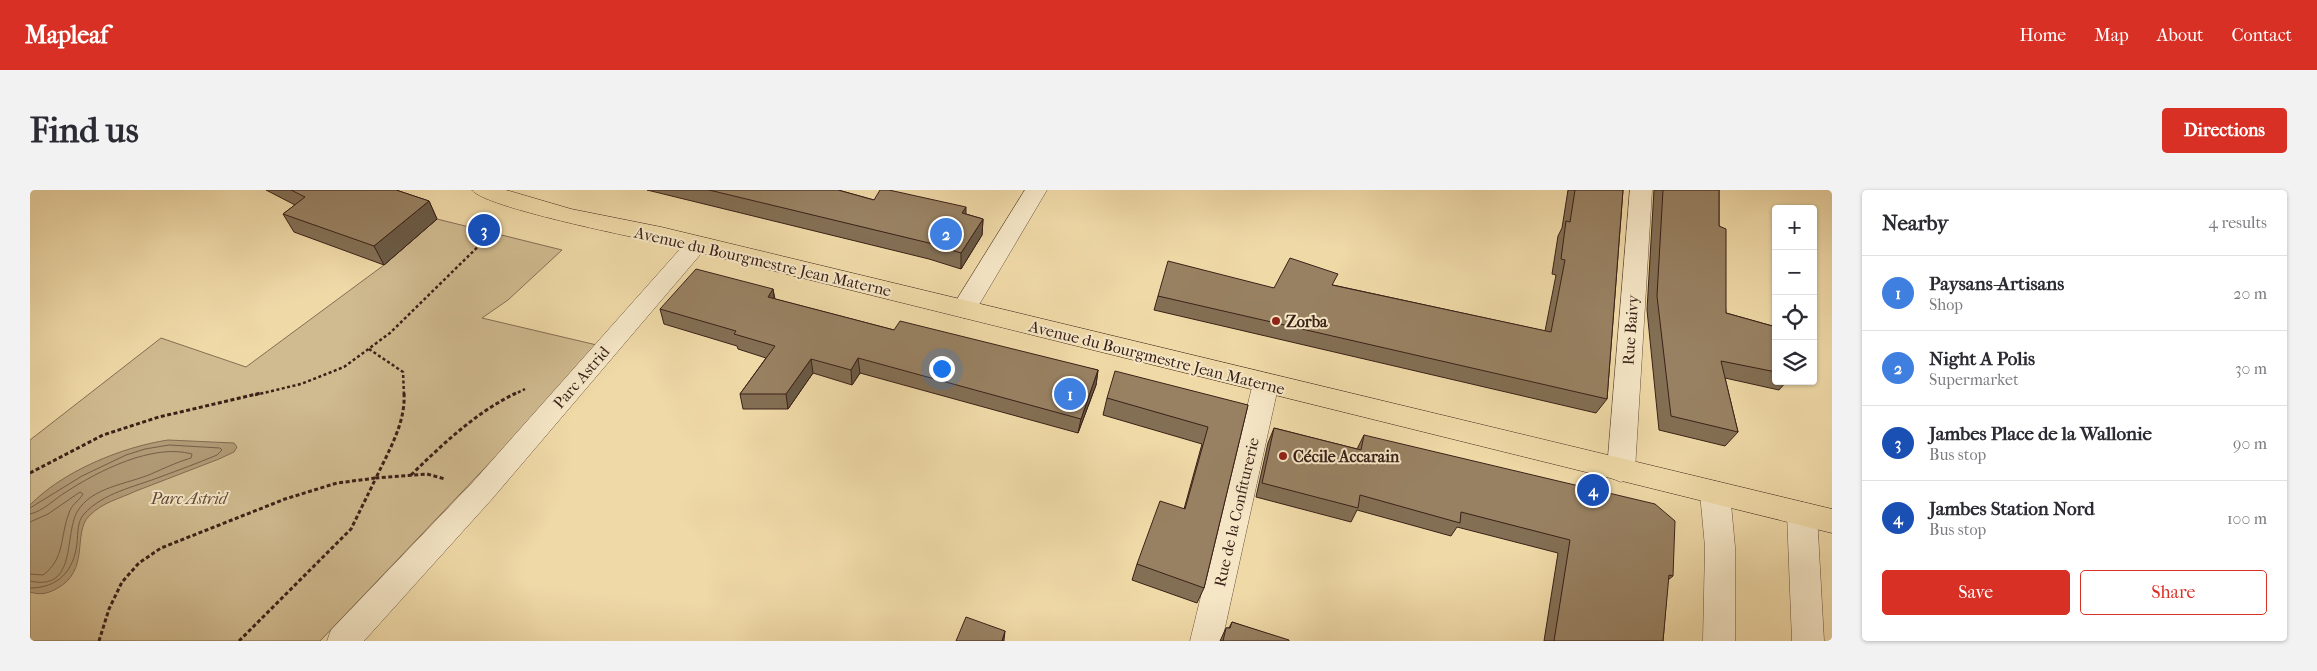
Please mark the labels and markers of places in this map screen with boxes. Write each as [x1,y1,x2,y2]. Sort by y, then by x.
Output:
pin: 3 [468,211,500,249]
pin: 2 [930,215,962,253]
place label: Zorba [1286,312,1328,331]
marker: Zorba [1270,315,1282,327]
pin: 1 [1054,375,1086,413]
place label: Cécile Accarain [1293,447,1400,466]
marker: Cécile Accarain [1277,450,1289,462]
pin: 4 [1577,471,1609,509]

